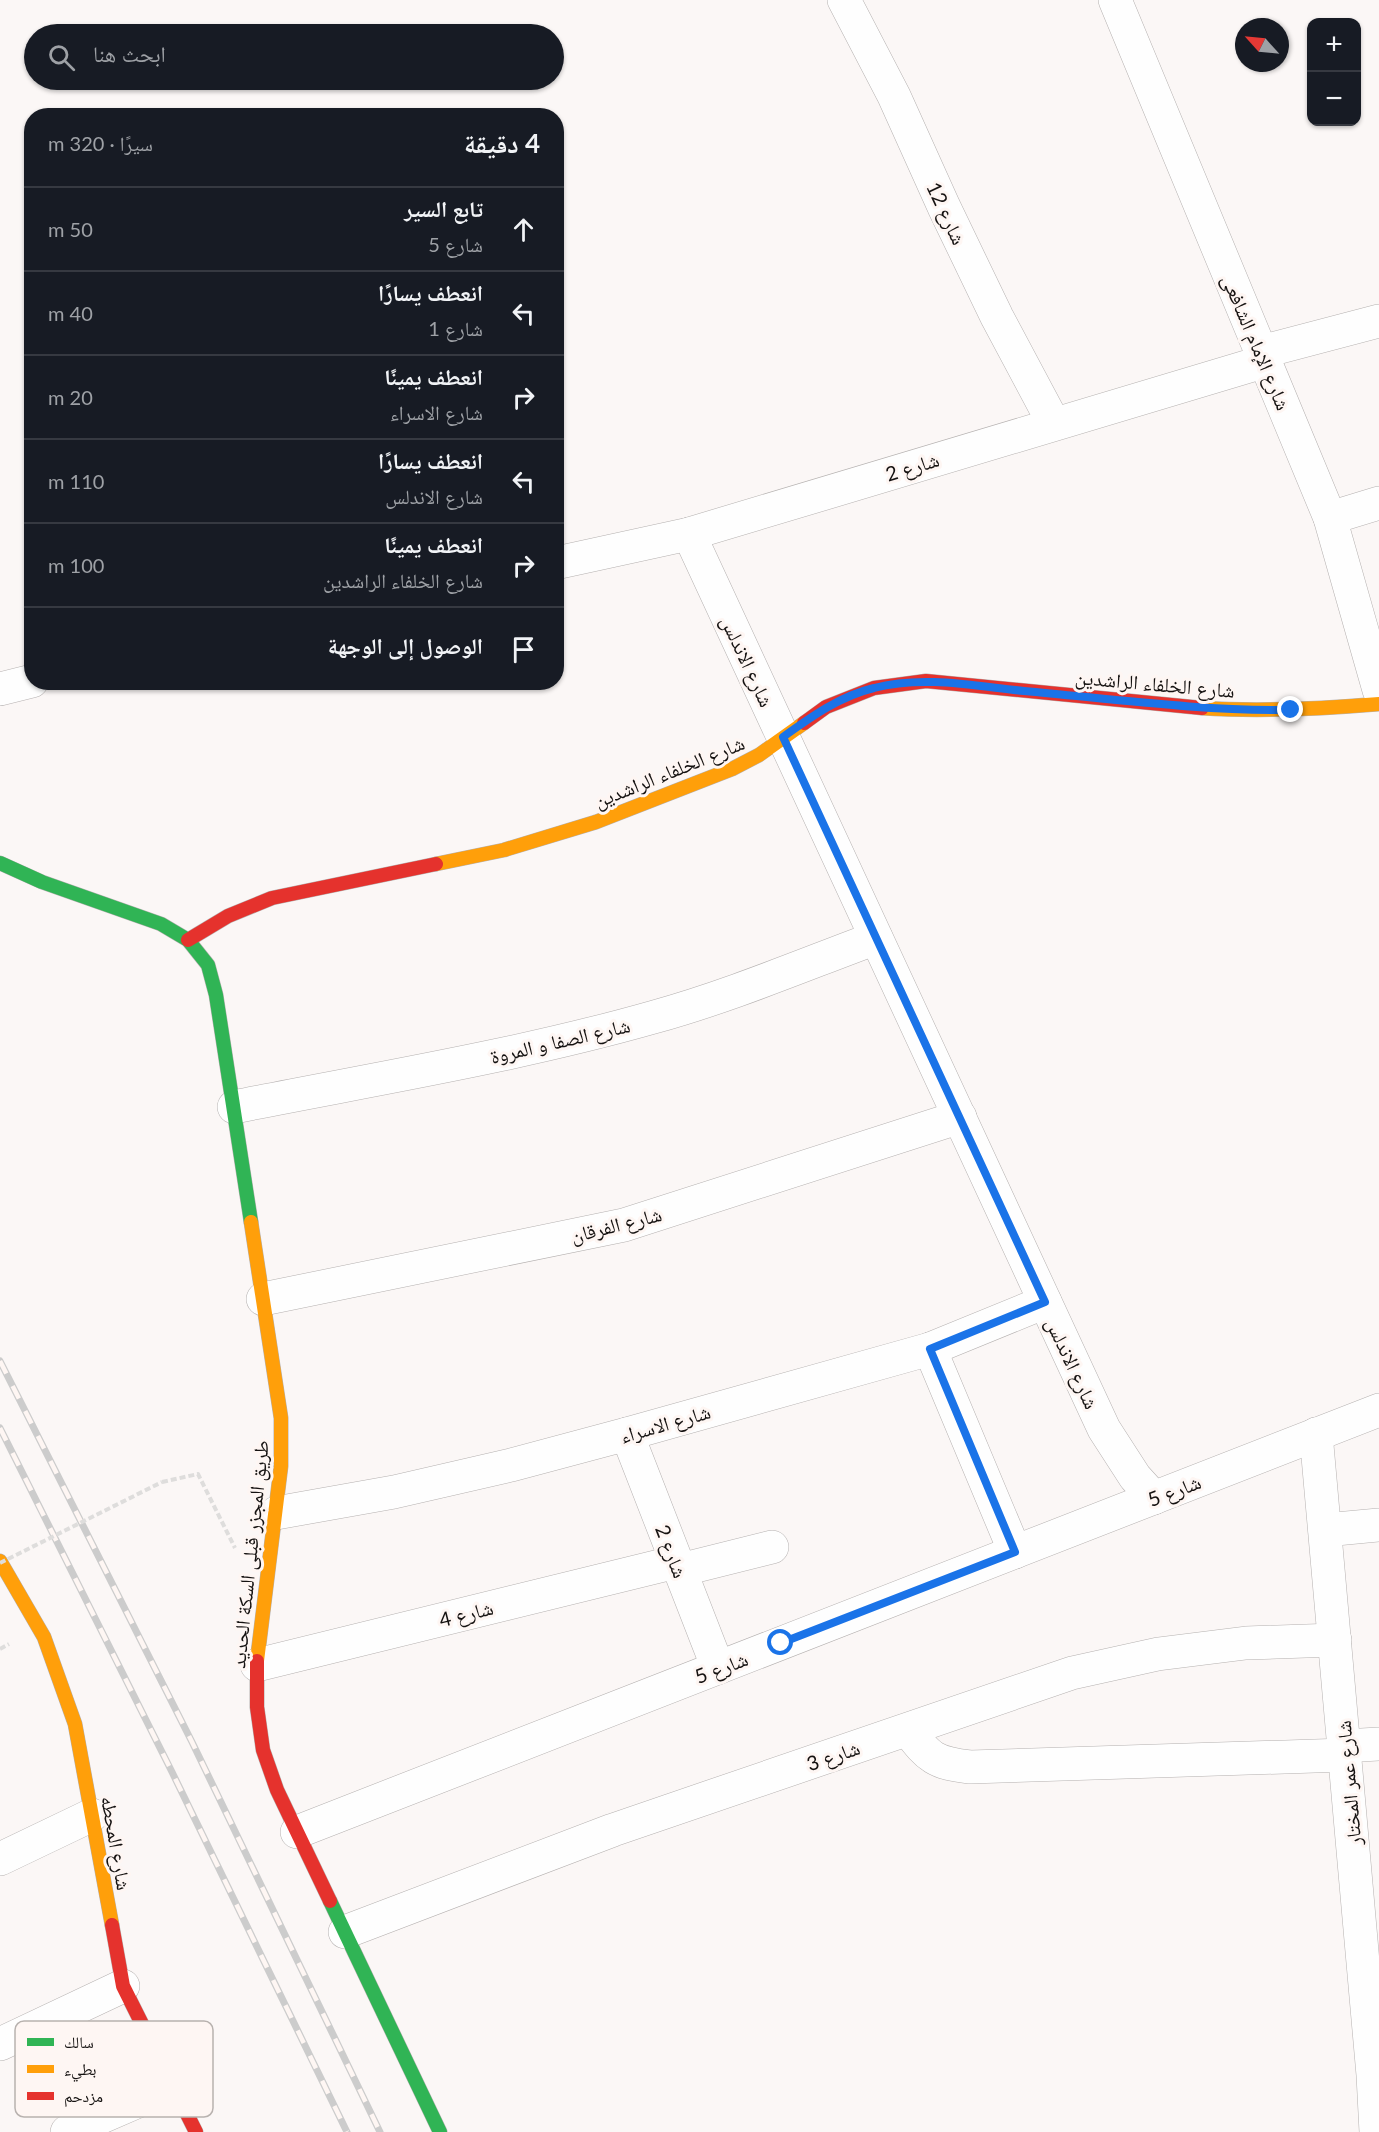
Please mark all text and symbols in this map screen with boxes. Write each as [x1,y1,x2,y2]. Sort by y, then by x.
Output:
north arrow [1235,18,1289,72]
map controls [1307,18,1361,126]
button: + [1307,18,1361,72]
search box [24,24,564,90]
text: ابحث هنا [93,40,166,67]
icon: search [45,41,78,74]
button: − [1307,72,1361,126]
text: 4 دقيقة [464,127,540,159]
text: سيرًا · 320 m [48,131,153,155]
street label: شارع 12 [920,178,972,249]
text: تابع السير [404,195,483,222]
icon: ahead [507,213,540,246]
text: 50 m [48,217,93,241]
text: شارع 5 [428,232,483,256]
street label: شارع الإمام الشافعى [1215,271,1296,415]
text: انعطف يسارًا [378,279,483,306]
icon: left [507,297,540,330]
text: 40 m [48,301,93,325]
text: شارع 1 [428,316,483,340]
text: انعطف يمينًا [384,363,483,390]
icon: right [507,381,540,414]
text: 20 m [48,385,93,409]
text: شارع الاسراء [390,400,483,424]
text: انعطف يسارًا [378,447,483,474]
street label: شارع 2 [882,447,942,487]
icon: left [507,465,540,498]
text: 110 m [48,469,104,493]
text: شارع الاندلس [385,484,483,508]
text: انعطف يمينًا [384,531,483,558]
icon: right [507,549,540,582]
text: 100 m [48,553,104,577]
text: شارع الخلفاء الراشدين [323,568,483,592]
street label: شارع الاندلس [715,612,780,711]
text: الوصول إلى الوجهة [328,632,483,659]
icon: arrive [507,633,540,666]
street label: شارع الخلفاء الراشدين [1074,664,1236,704]
route end [1277,696,1303,722]
street label: شارع الخلفاء الراشدين [590,730,748,814]
street label: شارع الصفا و المروة [488,1012,633,1070]
street label: شارع الفرقان [568,1201,665,1249]
street label: شارع الاندلس [1040,1314,1105,1413]
street label: شارع الاسراء [617,1399,714,1449]
street label: طريق المجزر قبلى السكة الحديد [225,1439,274,1669]
street label: شارع 5 [1144,1469,1205,1513]
street label: شارع 2 [649,1521,693,1582]
street label: شارع 4 [437,1595,496,1633]
route start [767,1629,793,1655]
street label: شارع 5 [691,1646,752,1690]
street label: شارع عمر المختار [1331,1719,1367,1847]
street label: شارع 3 [803,1735,863,1777]
street label: شارع المحطه [95,1794,137,1892]
legend [15,2021,213,2117]
text: سالك [64,2032,94,2051]
text: بطيء [64,2059,96,2082]
text: مزدحم [64,2086,103,2107]

